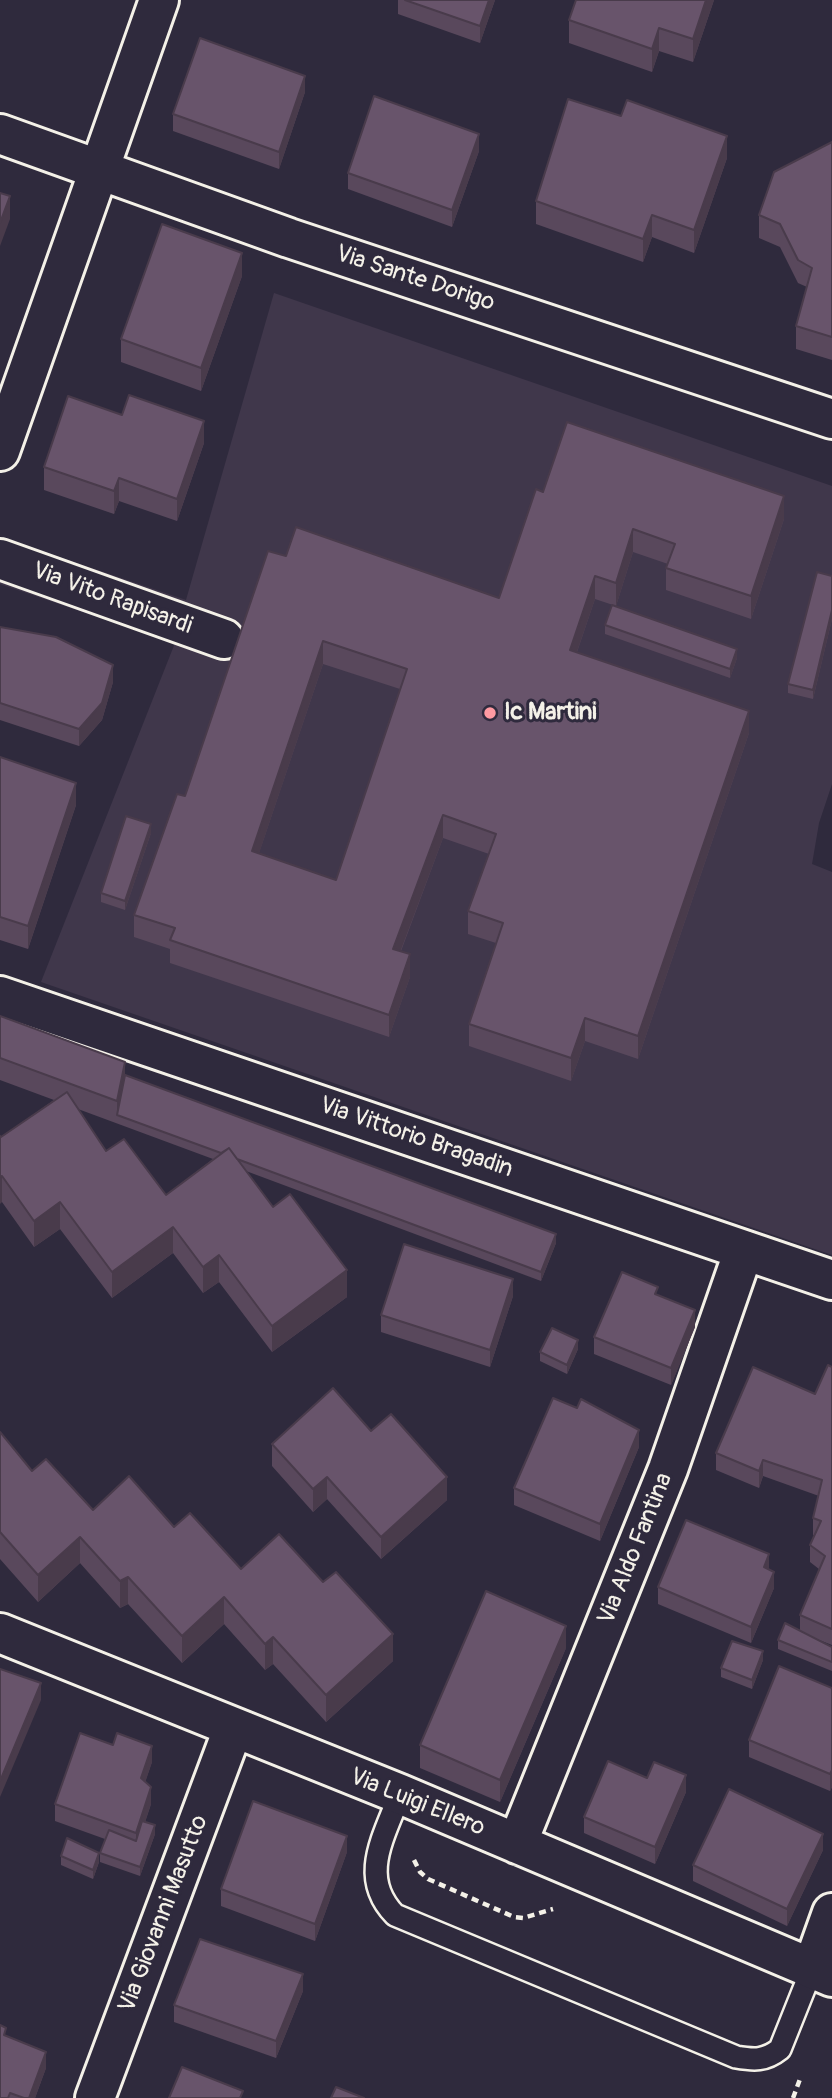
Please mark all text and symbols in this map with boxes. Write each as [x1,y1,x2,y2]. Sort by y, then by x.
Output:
street label: Via Sante Dorigo [332,240,498,318]
street label: Via Vito Rapisardi [28,557,196,641]
place label: Ic Martini [504,699,597,727]
marker: Ic Martini [482,705,498,721]
street label: Via Vittorio Bragadin [315,1091,517,1185]
street label: Via Aldo Fantina [593,1469,679,1629]
street label: Via Luigi Ellero [345,1763,489,1843]
street label: Via Giovanni Masutto [113,1811,215,2017]

